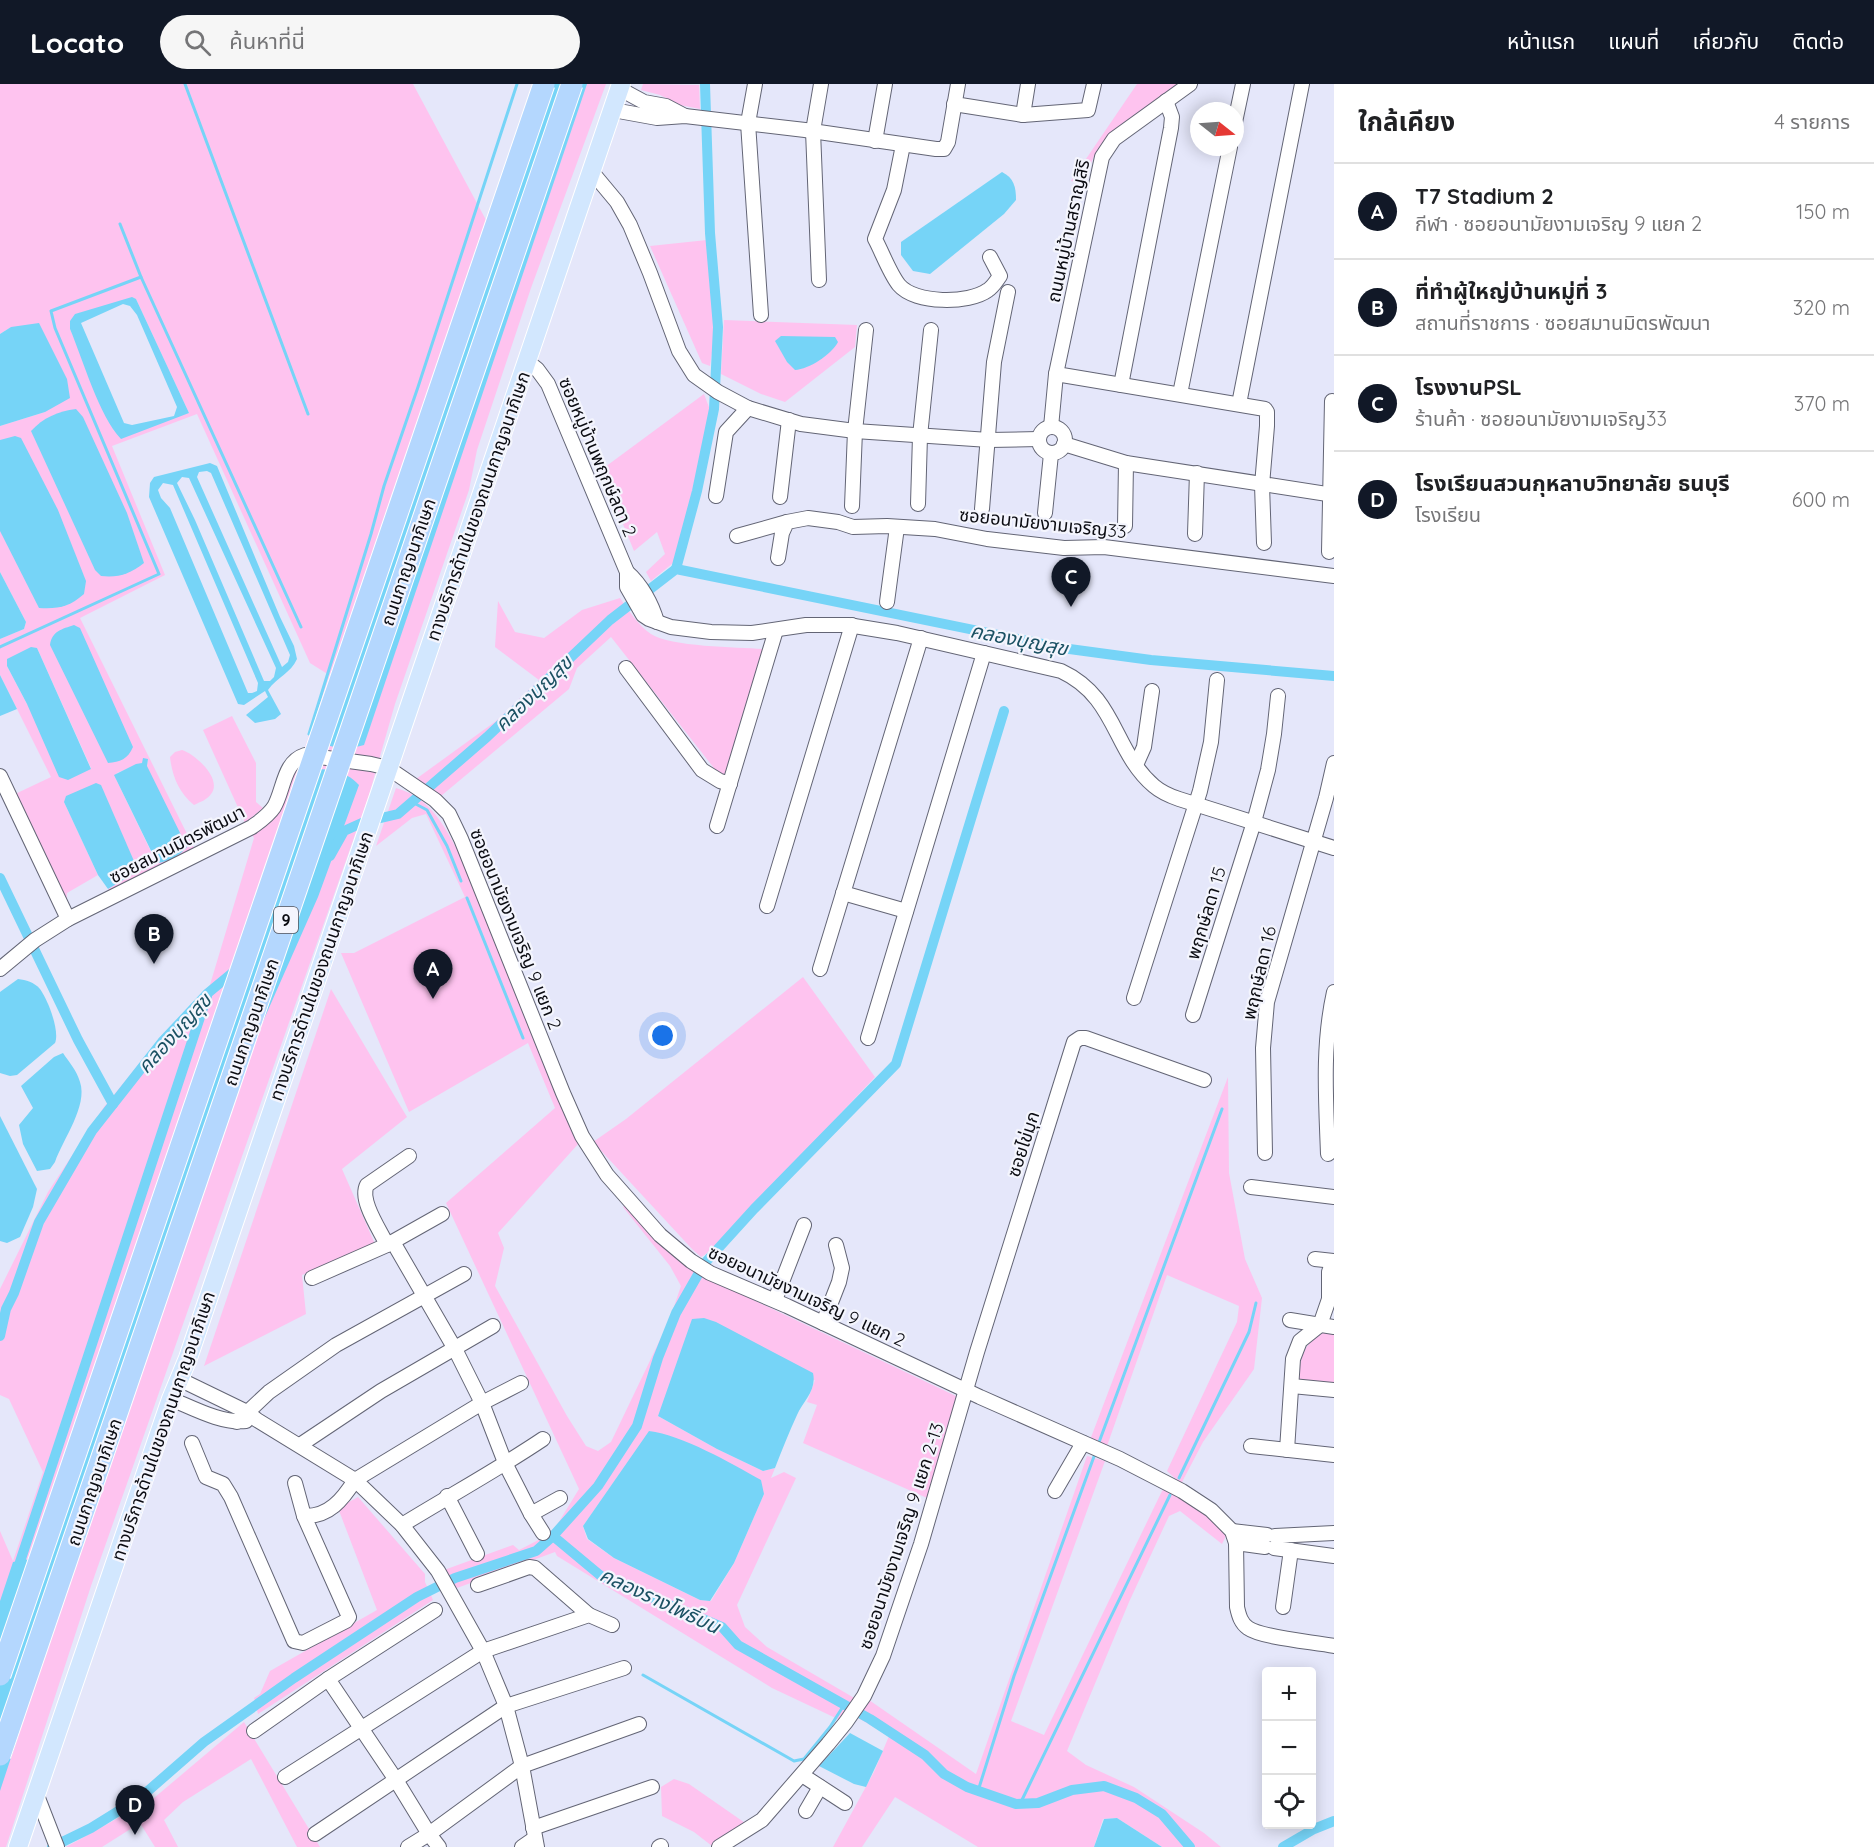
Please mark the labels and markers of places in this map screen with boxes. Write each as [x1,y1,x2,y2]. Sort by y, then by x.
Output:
pin: C [1052,558,1090,607]
pin: B [134,914,174,964]
pin: A [414,950,452,999]
pin: D [116,1786,154,1835]

